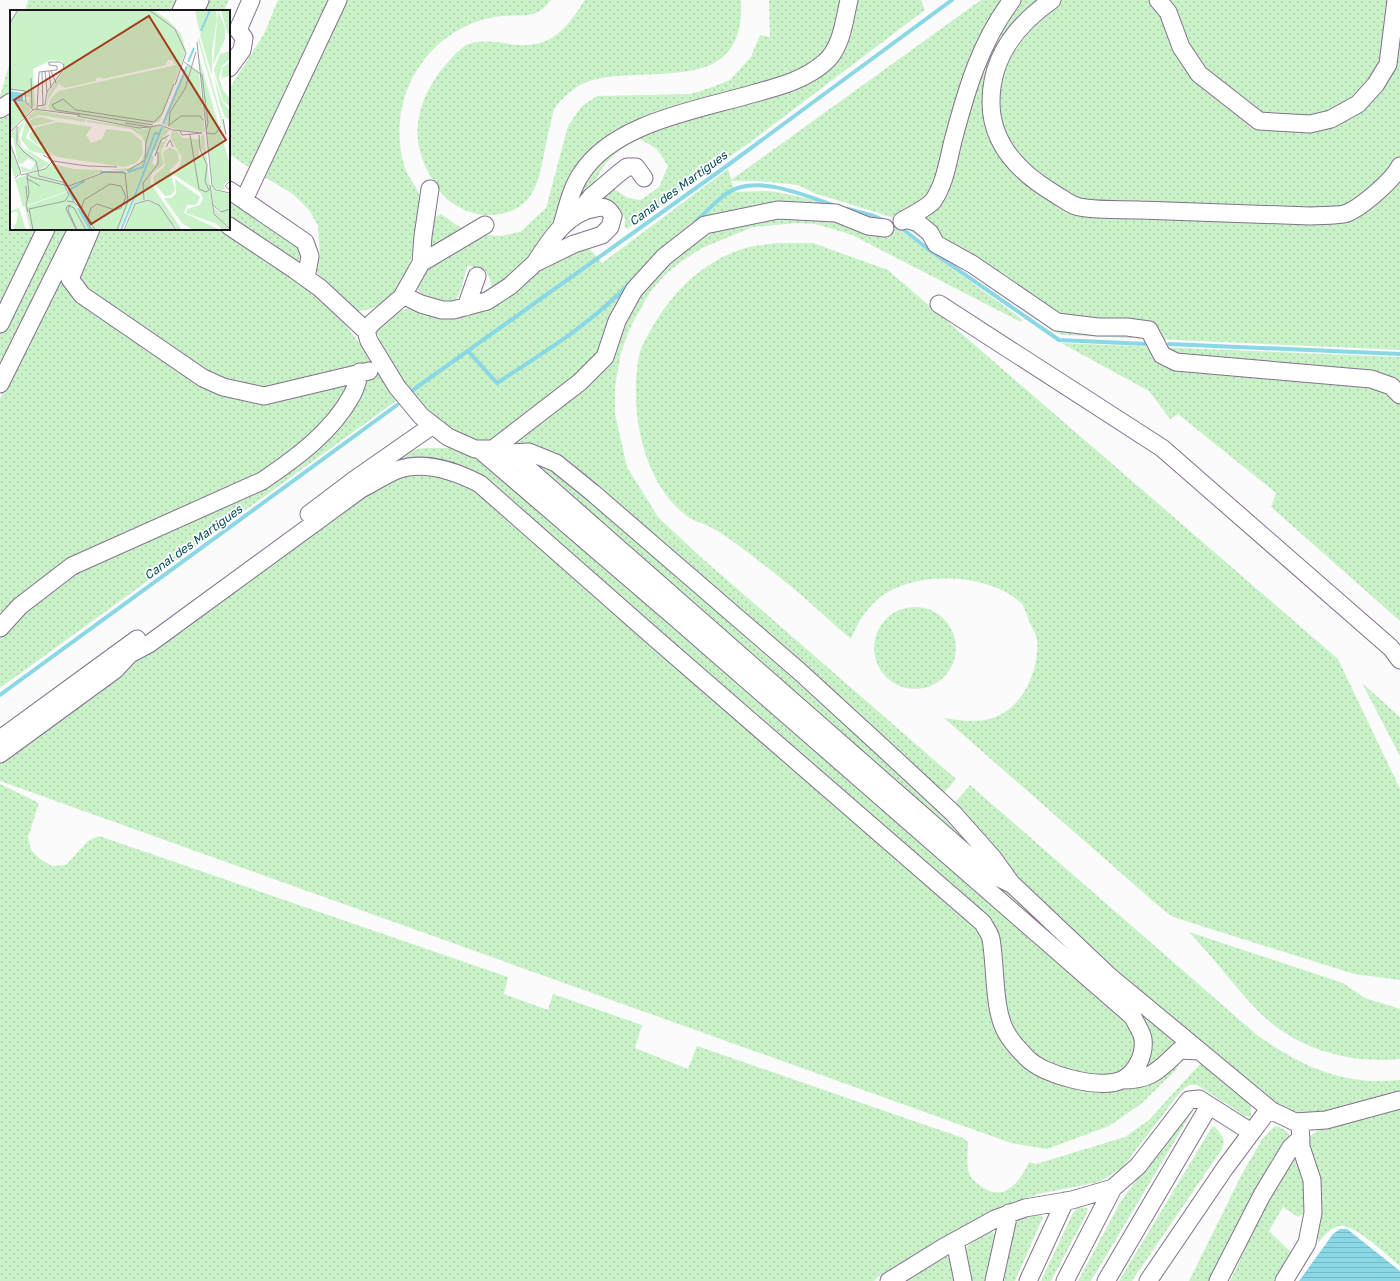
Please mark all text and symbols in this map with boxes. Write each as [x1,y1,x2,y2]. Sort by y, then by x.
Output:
inset map [10,10,230,230]
water label: Canal des Martigues [626,147,731,229]
water label: Canal des Martigues [141,501,246,583]

